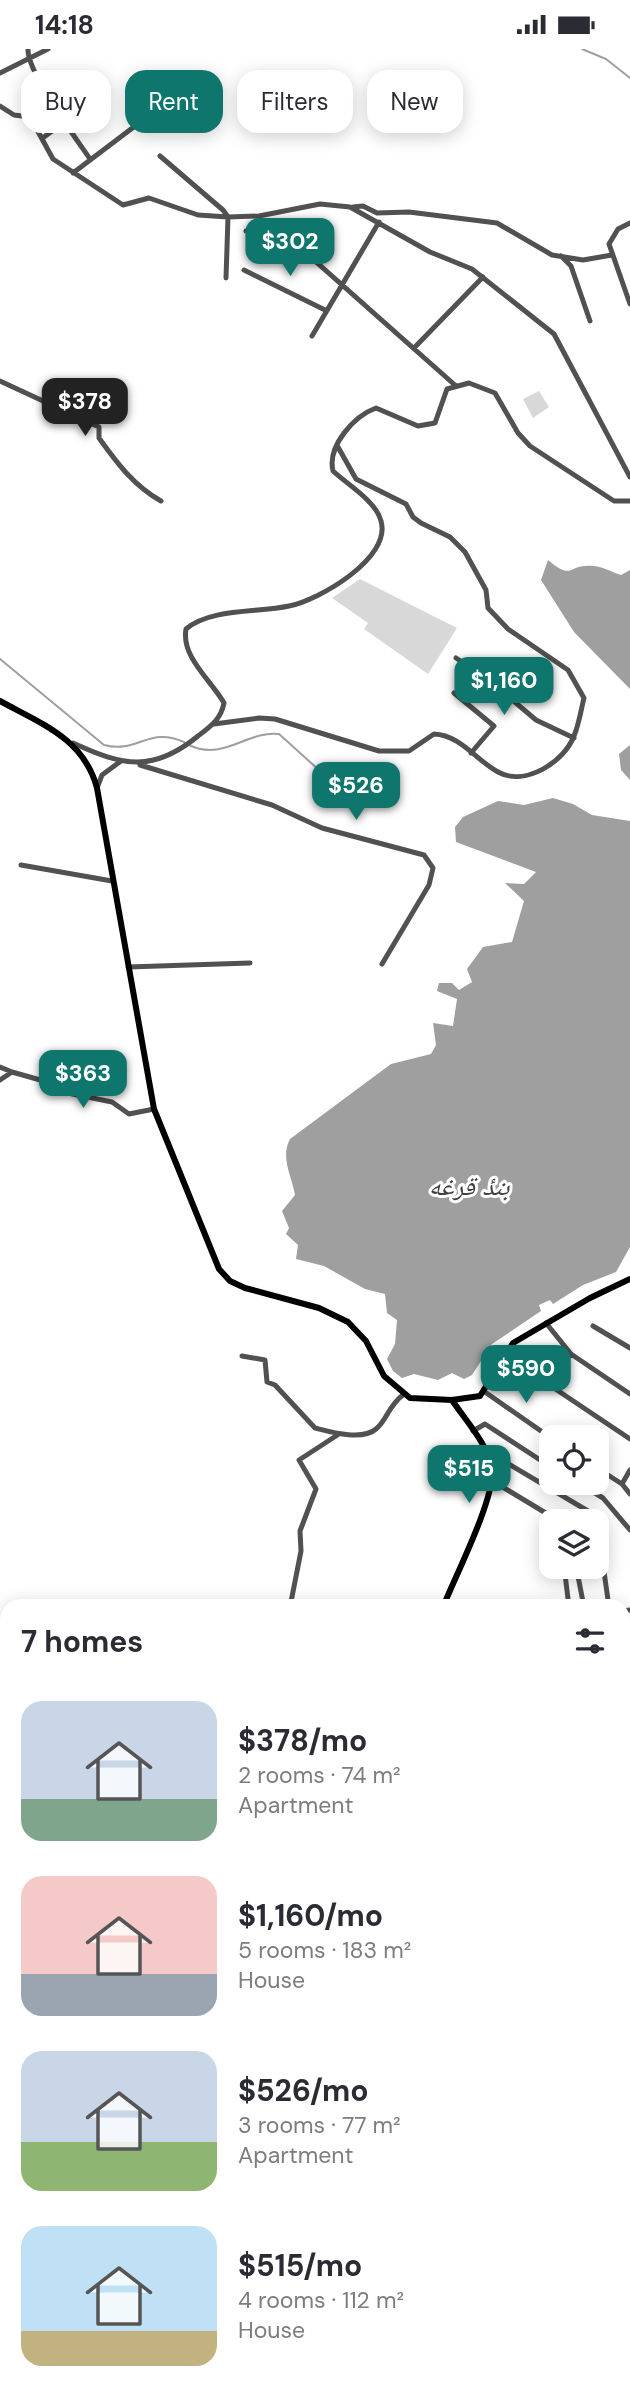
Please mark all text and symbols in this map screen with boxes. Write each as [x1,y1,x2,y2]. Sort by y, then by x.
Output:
text: 14:18 [35,8,94,42]
chip: Buy [21,70,111,133]
chip: Rent [125,70,223,133]
chip: Filters [237,70,353,133]
chip: New [367,70,463,133]
pin: $302 [249,219,331,278]
text: $302 [261,226,319,256]
pin: $378 [44,379,126,438]
text: $378 [58,386,112,416]
pin: $1,160 [447,657,561,717]
text: $1,160 [470,665,538,695]
pin: $526 [315,763,397,822]
text: $526 [328,770,384,800]
pin: $363 [42,1051,124,1110]
text: $363 [55,1058,111,1088]
water label: بندٔ قرغه [429,1169,510,1203]
pin: $590 [485,1345,567,1405]
text: $590 [497,1353,555,1383]
map controls [539,1425,609,1579]
button: locate [539,1425,609,1495]
pin: $515 [428,1445,510,1505]
text: $515 [444,1453,494,1483]
button: layers [539,1509,609,1579]
text: 7 homes [21,1622,143,1661]
icon: filters [571,1622,609,1660]
text: $378/mo [238,1721,367,1760]
icon: home [77,1729,161,1813]
text: 2 rooms · 74 m² [238,1760,401,1790]
text: Apartment [238,1790,353,1820]
text: $1,160/mo [238,1896,383,1935]
icon: home [77,1904,161,1988]
text: 5 rooms · 183 m² [238,1935,411,1965]
text: House [238,1965,305,1995]
text: $526/mo [238,2071,369,2110]
icon: home [77,2079,161,2163]
text: 3 rooms · 77 m² [238,2110,401,2140]
text: Apartment [238,2140,353,2170]
text: $515/mo [238,2246,362,2285]
icon: home [77,2254,161,2338]
text: 4 rooms · 112 m² [238,2285,404,2315]
text: House [238,2315,305,2345]

